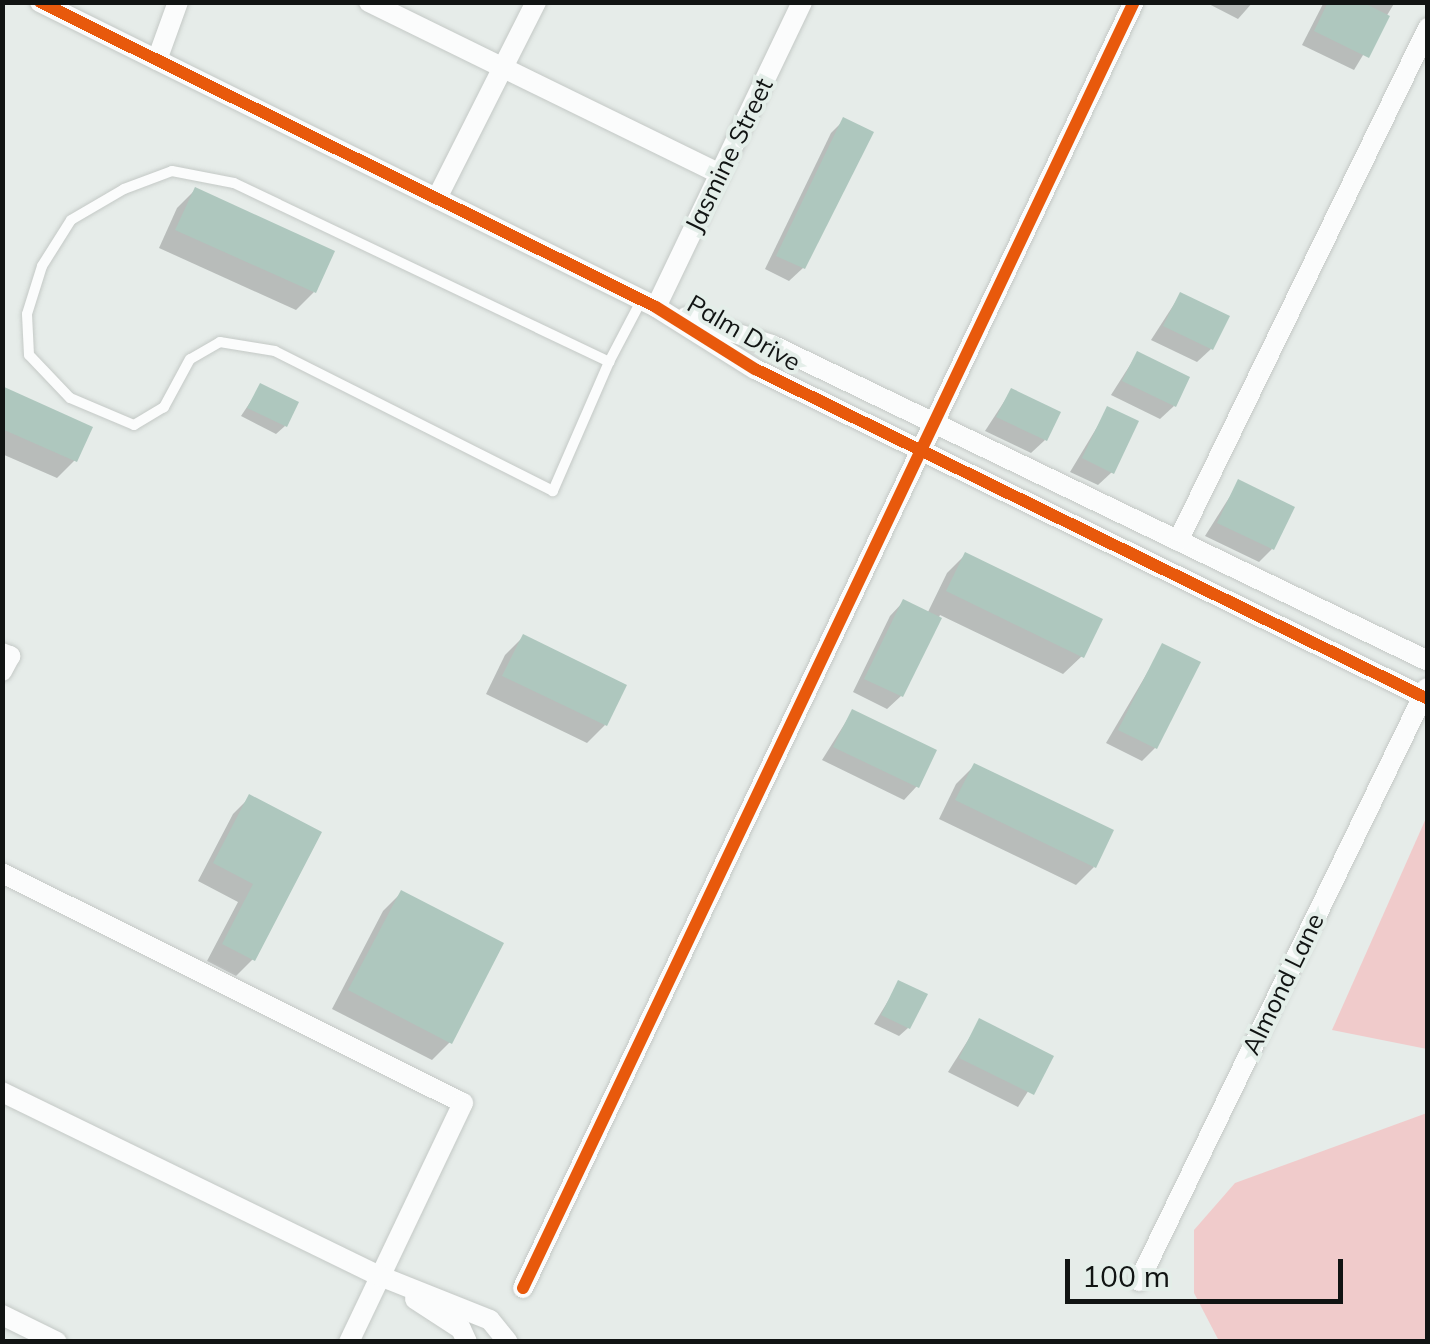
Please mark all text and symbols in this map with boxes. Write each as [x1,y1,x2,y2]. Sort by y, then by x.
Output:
street label: Jasmine Street [679,73,779,237]
street label: Palm Drive [682,289,806,377]
street label: Almond Lane [1236,908,1330,1060]
scale bar [1070,1239,1348,1301]
text: 100 m [1082,1257,1170,1295]

